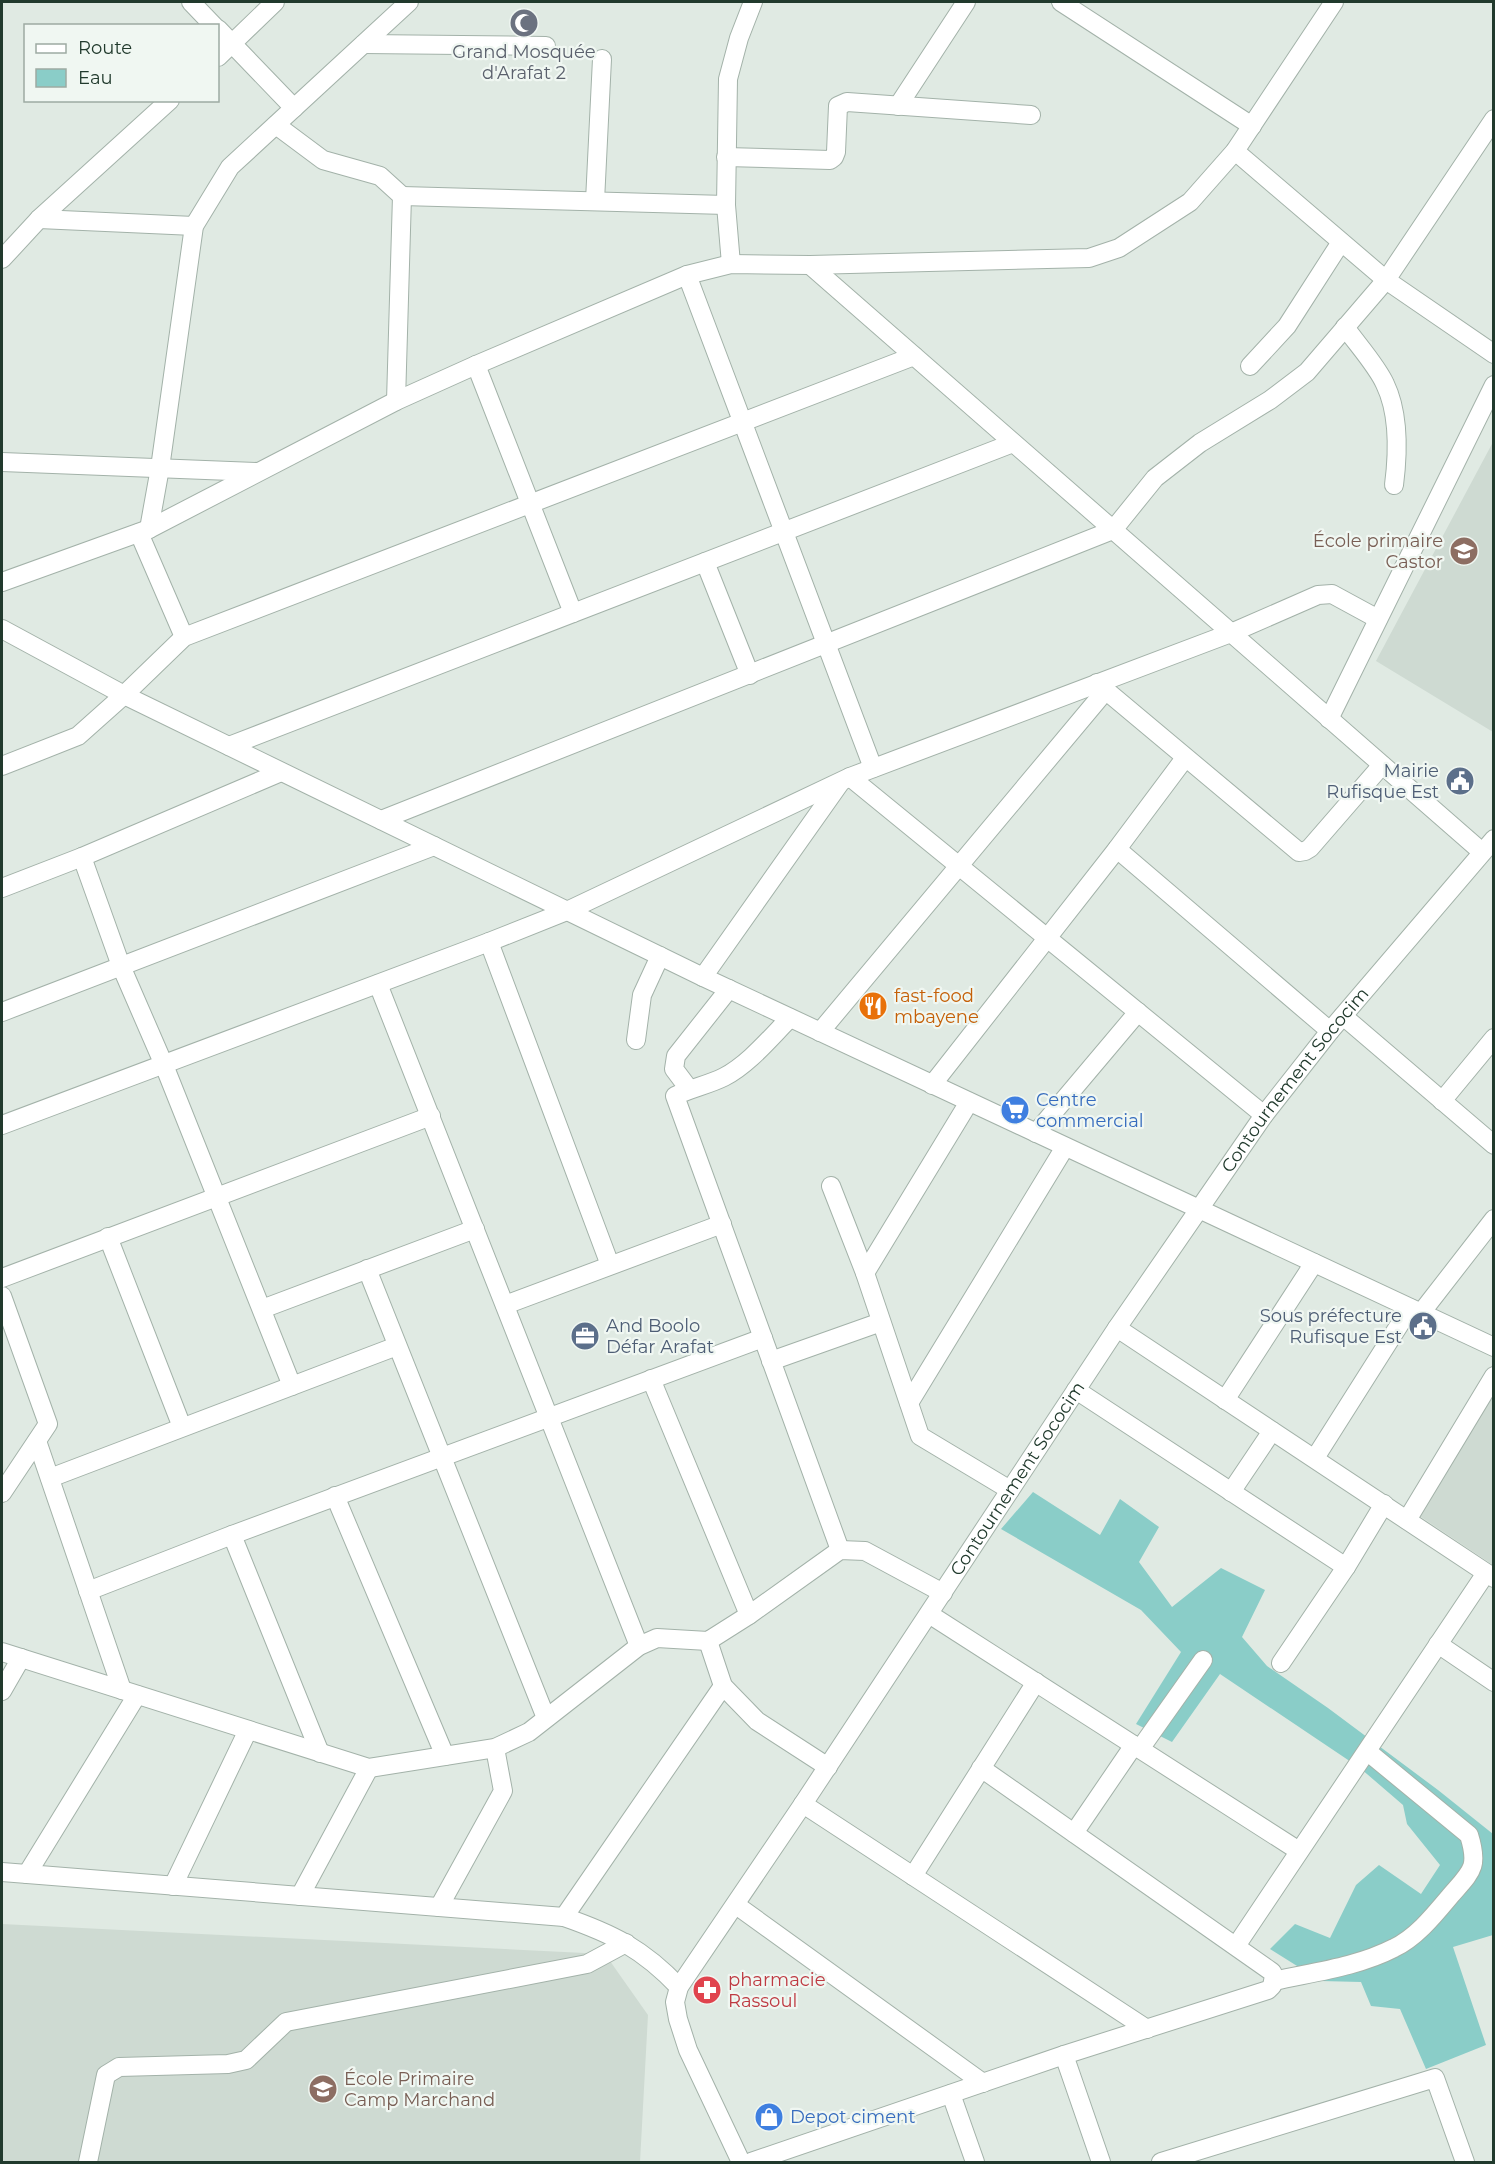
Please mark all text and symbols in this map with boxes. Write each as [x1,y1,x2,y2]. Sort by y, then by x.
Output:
mosque icon: Grand Mosquée d'Arafat 2 [508,7,540,39]
legend [24,24,219,102]
text: Route [78,37,132,59]
place label: Grand Mosquée d'Arafat 2 [452,41,596,84]
text: Eau [78,67,113,89]
place label: École primaire Castor [1313,530,1443,573]
school or university icon: École primaire Castor [1448,535,1480,567]
place label: Mairie Rufisque Est [1326,760,1439,803]
public building icon: Mairie Rufisque Est [1444,765,1476,797]
street label: Contournement Sococim [1217,983,1373,1177]
place label: fast-food mbayene [894,985,979,1028]
restaurant icon: fast-food mbayene [857,990,889,1022]
place label: Centre commercial [1036,1089,1144,1132]
supermarket icon: Centre commercial [999,1094,1031,1126]
place label: Sous préfecture Rufisque Est [1260,1305,1402,1348]
public building icon: Sous préfecture Rufisque Est [1407,1310,1439,1342]
place label: And Boolo Défar Arafat [606,1315,714,1358]
office icon: And Boolo Défar Arafat [569,1320,601,1352]
street label: Contournement Sococim [946,1377,1090,1580]
place label: pharmacie Rassoul [728,1969,826,2012]
pharmacy icon: pharmacie Rassoul [691,1974,723,2006]
place label: École Primaire Camp Marchand [344,2068,495,2111]
school or university icon: École Primaire Camp Marchand [307,2073,339,2105]
shop icon: Depot ciment [753,2101,785,2133]
place label: Depot ciment [790,2106,916,2128]

